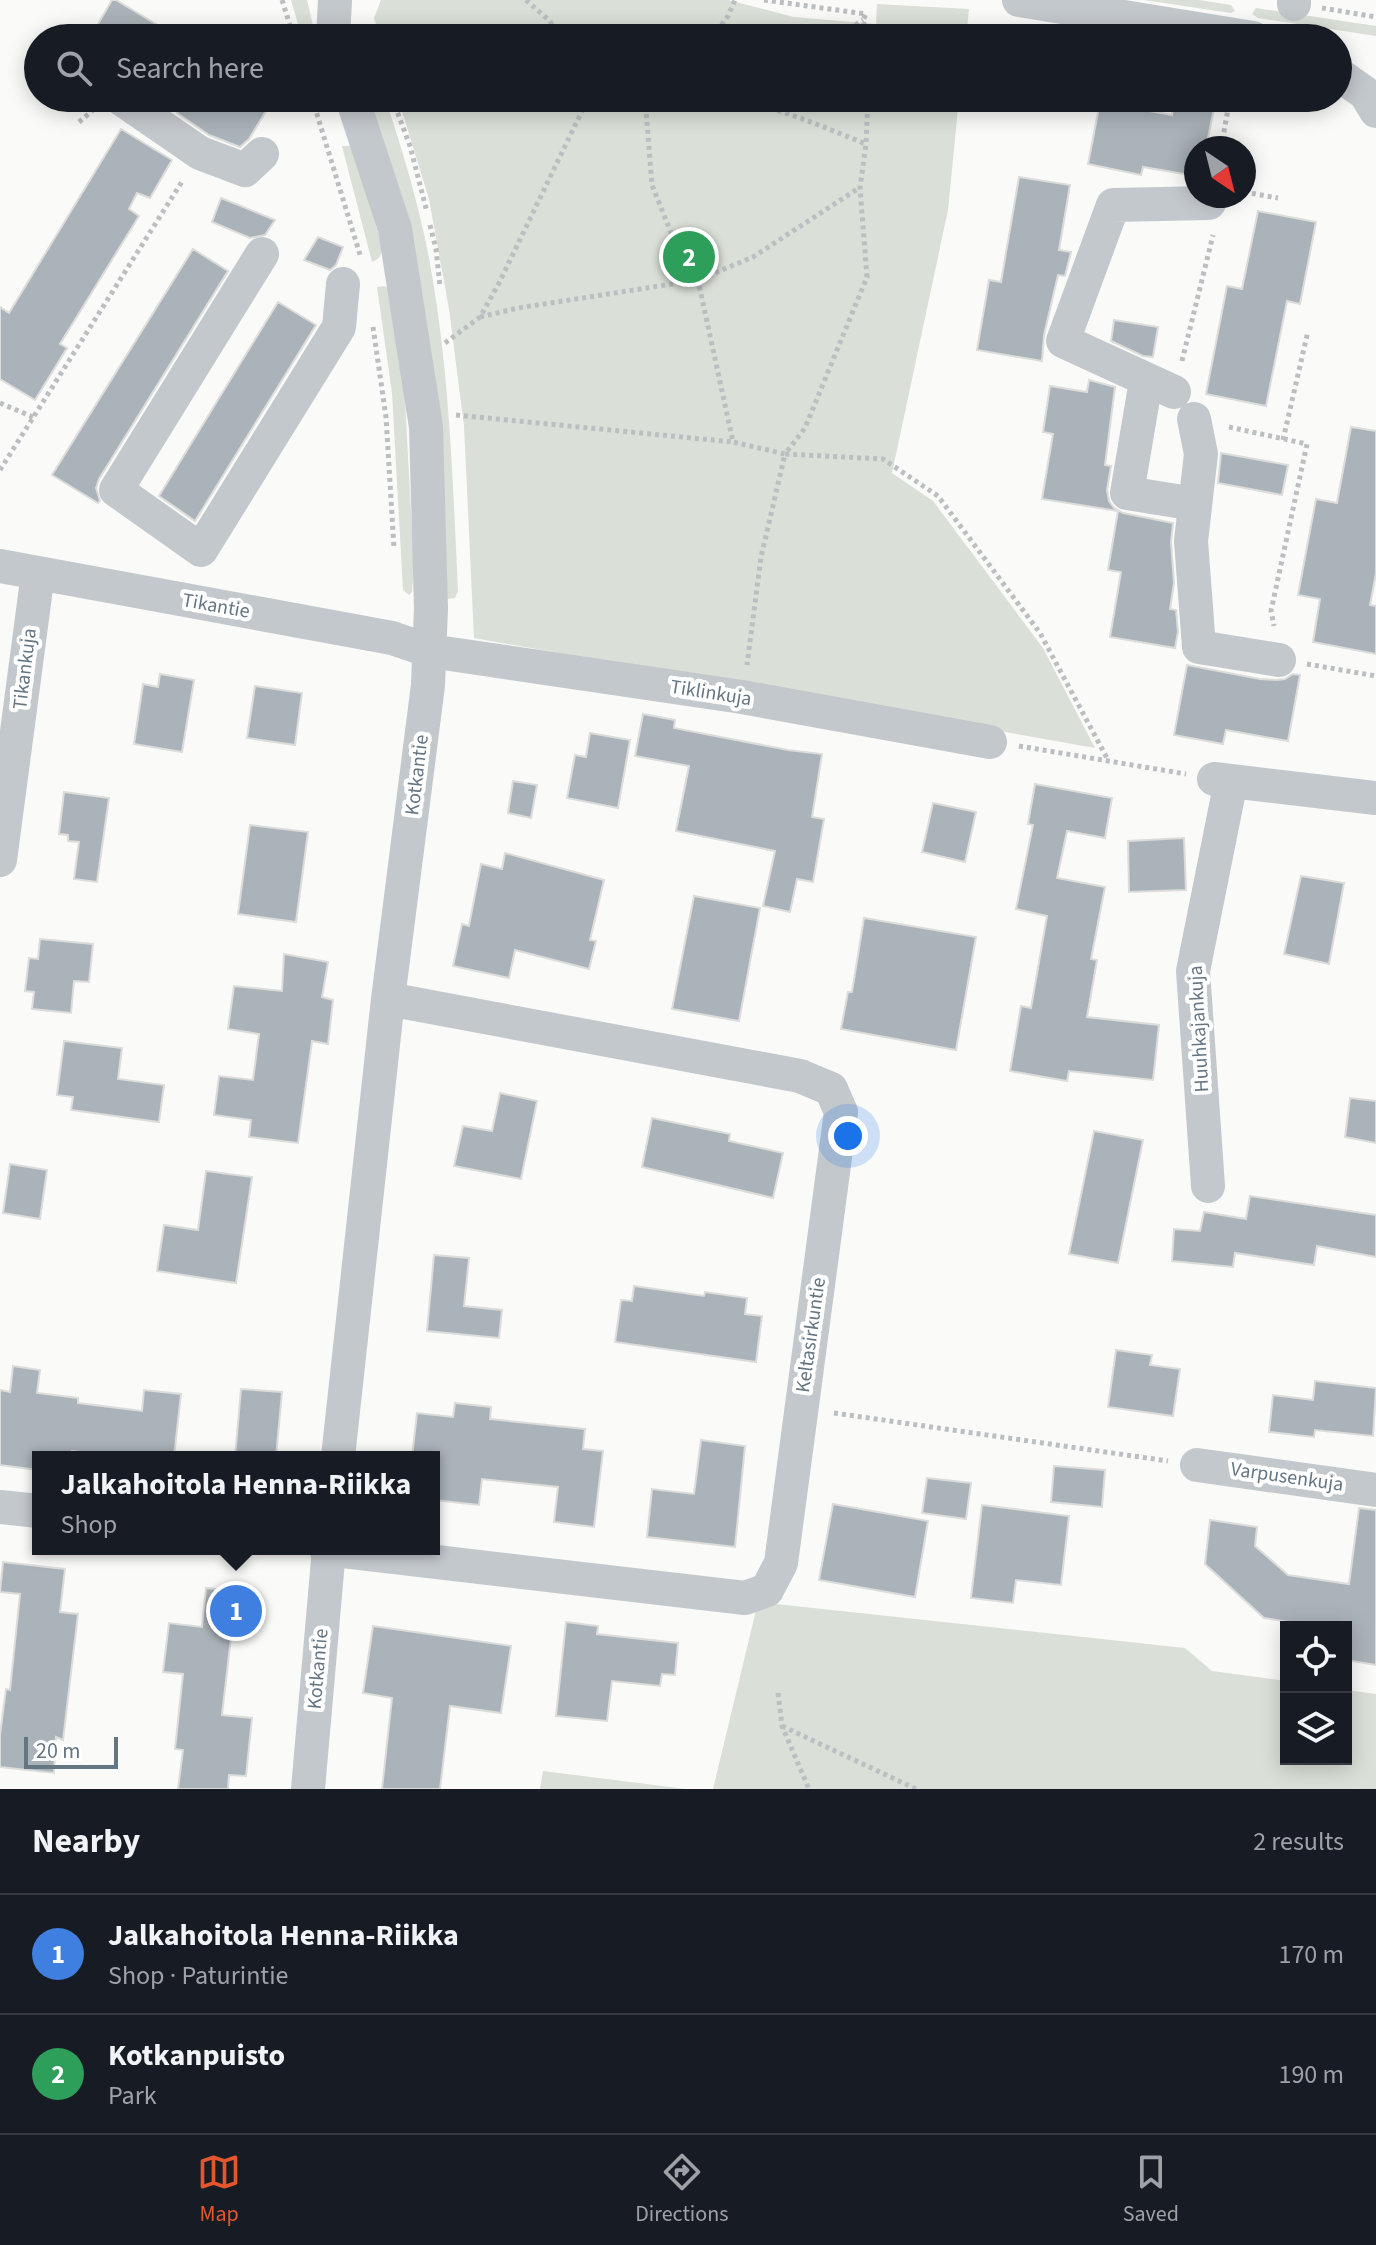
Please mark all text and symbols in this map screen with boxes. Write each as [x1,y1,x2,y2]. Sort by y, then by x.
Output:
search box [24,24,1352,112]
icon: search [52,46,96,90]
text: Search here [116,47,264,90]
north arrow [1184,136,1256,208]
pin: 2 [663,227,715,287]
street label: Tikantie [180,586,252,626]
street label: Tikankuja [6,627,44,711]
street label: Tiklinkuja [668,673,754,713]
street label: Kotkantie [398,733,436,817]
street label: Huuhkajankuja [1182,965,1216,1093]
your location [828,1116,868,1156]
street label: Keltasirkuntie [789,1275,833,1394]
popup [32,1451,440,1555]
street label: Varpusenkuja [1229,1455,1345,1499]
text: Jalkahoitola Henna-Riikka [61,1463,411,1506]
text: Shop [61,1506,117,1543]
pin: 1 [210,1581,262,1641]
map controls [1280,1621,1352,1765]
button: locate [1280,1621,1352,1693]
street label: Kotkantie [301,1627,335,1711]
button: layers [1280,1693,1352,1765]
scale bar [24,1733,118,1769]
text: 20 m [36,1735,81,1767]
text: Nearby [32,1817,140,1866]
text: 2 results [1253,1823,1344,1860]
text: Jalkahoitola Henna-Riikka [108,1914,459,1957]
text: 1 [51,1936,65,1973]
text: 170 m [1278,1936,1344,1973]
text: Shop · Paturintie [108,1957,288,1994]
text: Kotkanpuisto [108,2034,285,2077]
text: 2 [51,2056,65,2093]
text: 190 m [1278,2056,1344,2093]
text: Park [108,2077,157,2114]
tab: Map [197,2150,241,2230]
tab: Directions [635,2150,728,2230]
tab: Saved [1123,2150,1179,2230]

